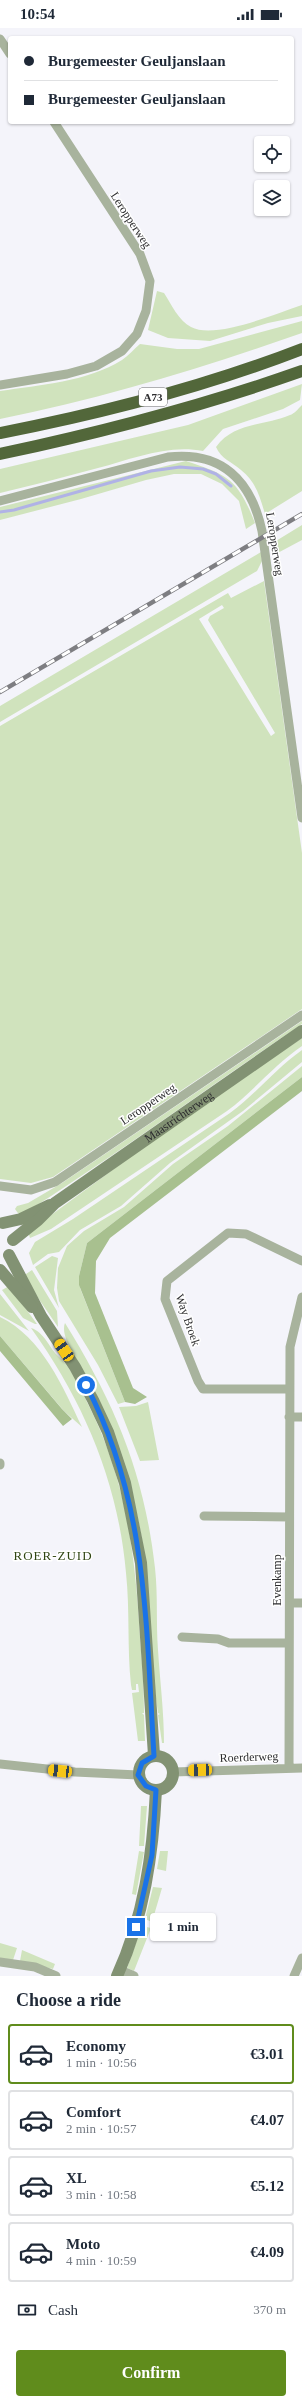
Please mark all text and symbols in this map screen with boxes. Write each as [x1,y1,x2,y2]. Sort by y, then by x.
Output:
text: 10:54 [20,6,55,22]
text: Burgemeester Geuljanslaan [48,53,226,69]
text: Burgemeester Geuljanslaan [48,91,226,107]
map controls [254,136,290,216]
button: locate [254,136,290,172]
button: layers [254,180,290,216]
street label: Leropperweg [108,189,154,251]
road number: A73 [139,388,167,406]
street label: Leropperweg [263,511,287,577]
street label: Leropperweg [118,1080,178,1128]
street label: Maastrichterweg [142,1088,216,1146]
street label: Way Broek [173,1292,203,1348]
car [52,1337,76,1363]
route start [77,1376,95,1394]
district label: ROER-ZUID [13,1548,93,1563]
street label: Evenkamp [270,1554,284,1606]
street label: Roerderweg [219,1749,279,1765]
car [47,1764,73,1778]
car [188,1764,212,1776]
callout: 1 min [150,1913,216,1941]
route end [127,1918,145,1936]
text: 1 min [167,1919,199,1934]
text: Choose a ride [16,1990,121,2010]
icon: car [18,2036,54,2072]
text: Economy [66,2038,126,2054]
text: €3.01 [250,2046,284,2062]
text: 1 min · 10:56 [66,2055,136,2070]
icon: car [18,2102,54,2138]
text: Comfort [66,2104,121,2120]
text: €4.07 [250,2112,284,2128]
text: 2 min · 10:57 [66,2121,136,2136]
icon: car [18,2168,54,2204]
text: XL [66,2170,87,2186]
text: €5.12 [250,2178,284,2194]
text: 3 min · 10:58 [66,2187,136,2202]
icon: car [18,2234,54,2270]
text: Moto [66,2236,100,2252]
text: €4.09 [250,2244,284,2260]
text: 4 min · 10:59 [66,2253,136,2268]
icon: cash [16,2299,38,2321]
text: Cash [48,2302,78,2318]
text: 370 m [253,2302,286,2317]
button: Confirm [16,2350,286,2396]

